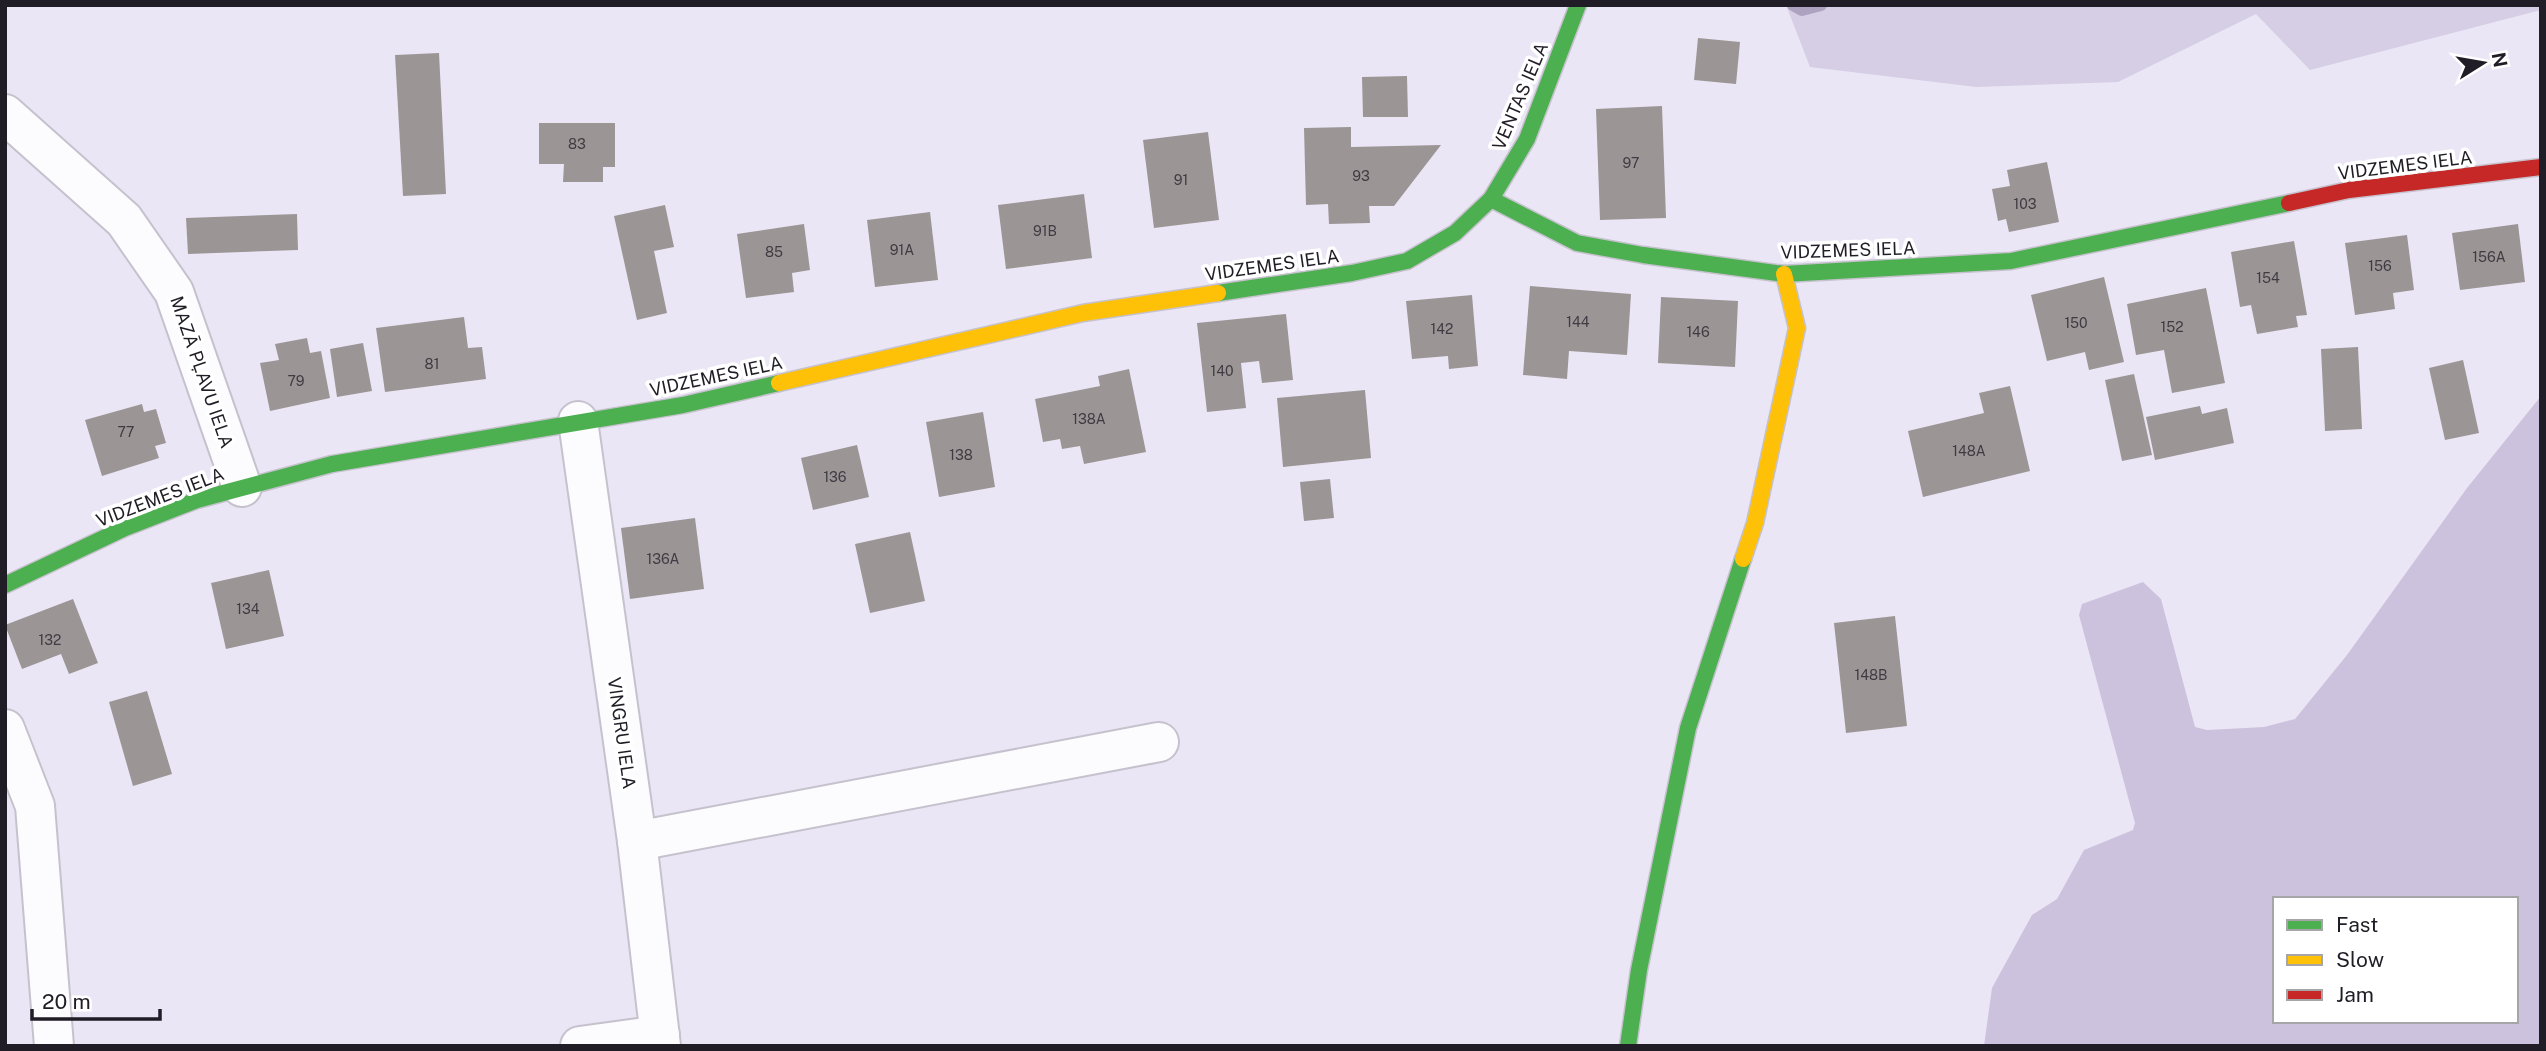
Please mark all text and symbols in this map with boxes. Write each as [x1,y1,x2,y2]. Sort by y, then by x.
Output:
north arrow [2448,28,2518,98]
street label: VENTAS IELA [1488,39,1552,153]
text: N [2487,50,2512,69]
house number: 83 [568,136,586,152]
street label: VIDZEMES IELA [2337,146,2474,184]
house number: 97 [1623,155,1639,171]
house number: 93 [1352,168,1370,184]
house number: 91 [1174,172,1188,188]
house number: 103 [2014,196,2037,212]
house number: 91B [1033,223,1057,239]
street label: VIDZEMES IELA [1780,237,1916,263]
house number: 91A [890,242,914,258]
house number: 85 [765,244,783,260]
street label: VIDZEMES IELA [1204,245,1341,285]
house number: 156A [2472,249,2506,265]
house number: 156 [2368,258,2392,274]
house number: 154 [2256,270,2280,286]
street label: MAZĀ PĻAVU IELA [166,293,239,451]
house number: 144 [1566,314,1590,330]
house number: 150 [2064,315,2088,331]
house number: 152 [2160,319,2184,335]
house number: 142 [1431,321,1453,337]
house number: 146 [1686,324,1710,340]
street label: VIDZEMES IELA [648,352,785,400]
house number: 81 [425,356,439,372]
house number: 140 [1210,363,1234,379]
house number: 79 [288,373,305,389]
house number: 138A [1072,411,1106,427]
house number: 77 [118,424,135,440]
house number: 148A [1952,443,1986,459]
house number: 138 [949,447,973,463]
street label: VIDZEMES IELA [93,463,227,531]
house number: 136 [823,469,847,485]
house number: 136A [646,551,680,567]
house number: 134 [236,601,260,617]
house number: 132 [39,632,61,648]
house number: 148B [1855,667,1887,683]
street label: VINGRU IELA [604,676,640,790]
legend [2273,897,2518,1023]
text: Fast [2336,912,2378,937]
text: Slow [2336,947,2384,972]
scale bar [32,978,159,1022]
text: Jam [2336,982,2374,1007]
text: 20 m [42,989,91,1014]

